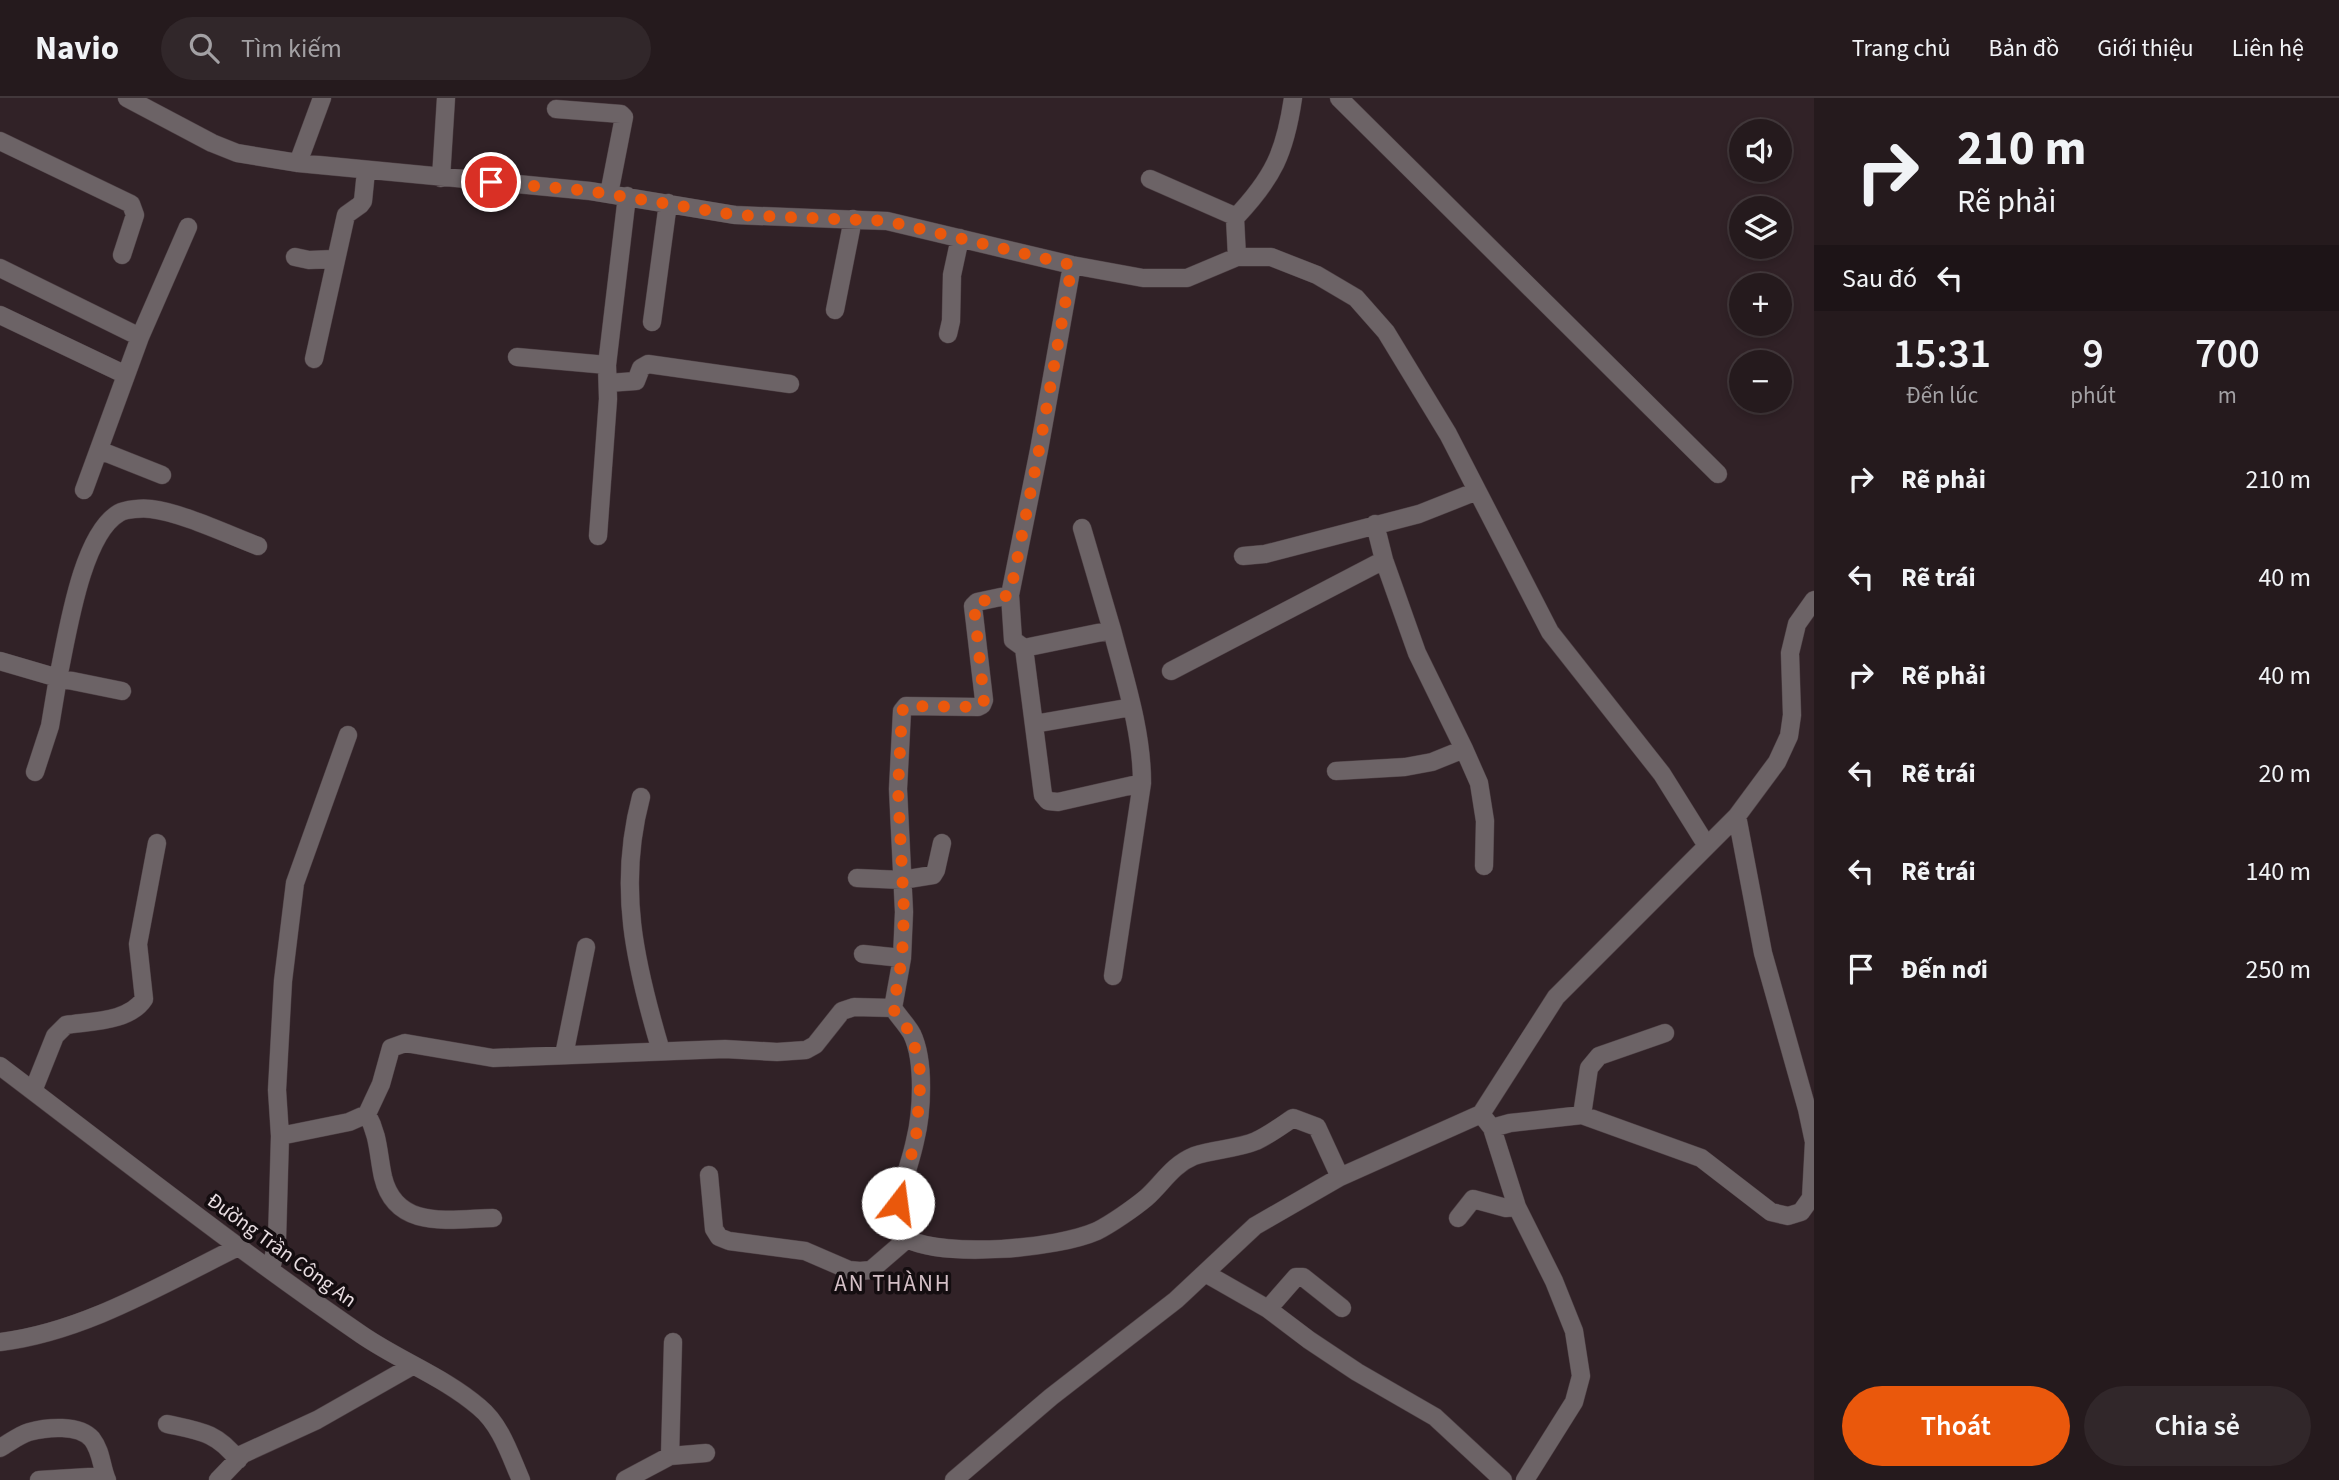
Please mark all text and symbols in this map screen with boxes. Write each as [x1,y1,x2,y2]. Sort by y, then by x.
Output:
search box [161,17,651,80]
text: Navio [35,25,119,72]
icon: search [185,29,223,67]
text: Tìm kiếm [241,30,342,67]
text: Trang chủ [1852,31,1951,66]
text: Bản đồ [1989,31,2059,66]
text: Giới thiệu [2097,31,2194,66]
text: Liên hệ [2232,31,2304,66]
text: 210 m [1957,114,2086,184]
map controls [1729,119,1792,413]
button: sound [1729,119,1792,182]
icon: right [1842,126,1933,217]
pin [461,152,521,212]
icon: arrive [472,163,510,201]
text: Rẽ phải [1957,179,2056,225]
button: layers [1729,196,1792,259]
icon: left [1931,259,1969,297]
text: Sau đó [1842,260,1917,297]
button: + [1729,273,1792,336]
text: 15:31 [1893,324,1991,384]
text: 9 [2082,324,2104,384]
text: 700 [2195,324,2260,384]
button: − [1729,350,1792,413]
text: Đến lúc [1906,379,1978,412]
text: phút [2070,379,2116,412]
text: m [2218,379,2237,412]
icon: right [1842,460,1880,498]
text: Rẽ phải [1901,461,1986,498]
text: 210 m [2245,461,2311,498]
icon: left [1842,558,1880,596]
text: Rẽ trái [1901,559,1976,596]
text: 40 m [2258,559,2311,596]
icon: right [1842,656,1880,694]
text: Rẽ phải [1901,657,1986,694]
text: 40 m [2258,657,2311,694]
icon: left [1842,754,1880,792]
text: Rẽ trái [1901,755,1976,792]
text: 20 m [2258,755,2311,792]
icon: left [1842,852,1880,890]
text: Rẽ trái [1901,853,1976,890]
text: 140 m [2245,853,2311,890]
icon: arrive [1842,950,1880,988]
text: Đến nơi [1901,951,1988,988]
text: 250 m [2245,951,2311,988]
position arrow [861,1166,935,1240]
street label: Đường Trần Công An [201,1185,363,1315]
district label: AN THÀNH [834,1267,952,1300]
button: Thoát [1842,1386,2070,1466]
button: Chia sẻ [2084,1386,2311,1466]

